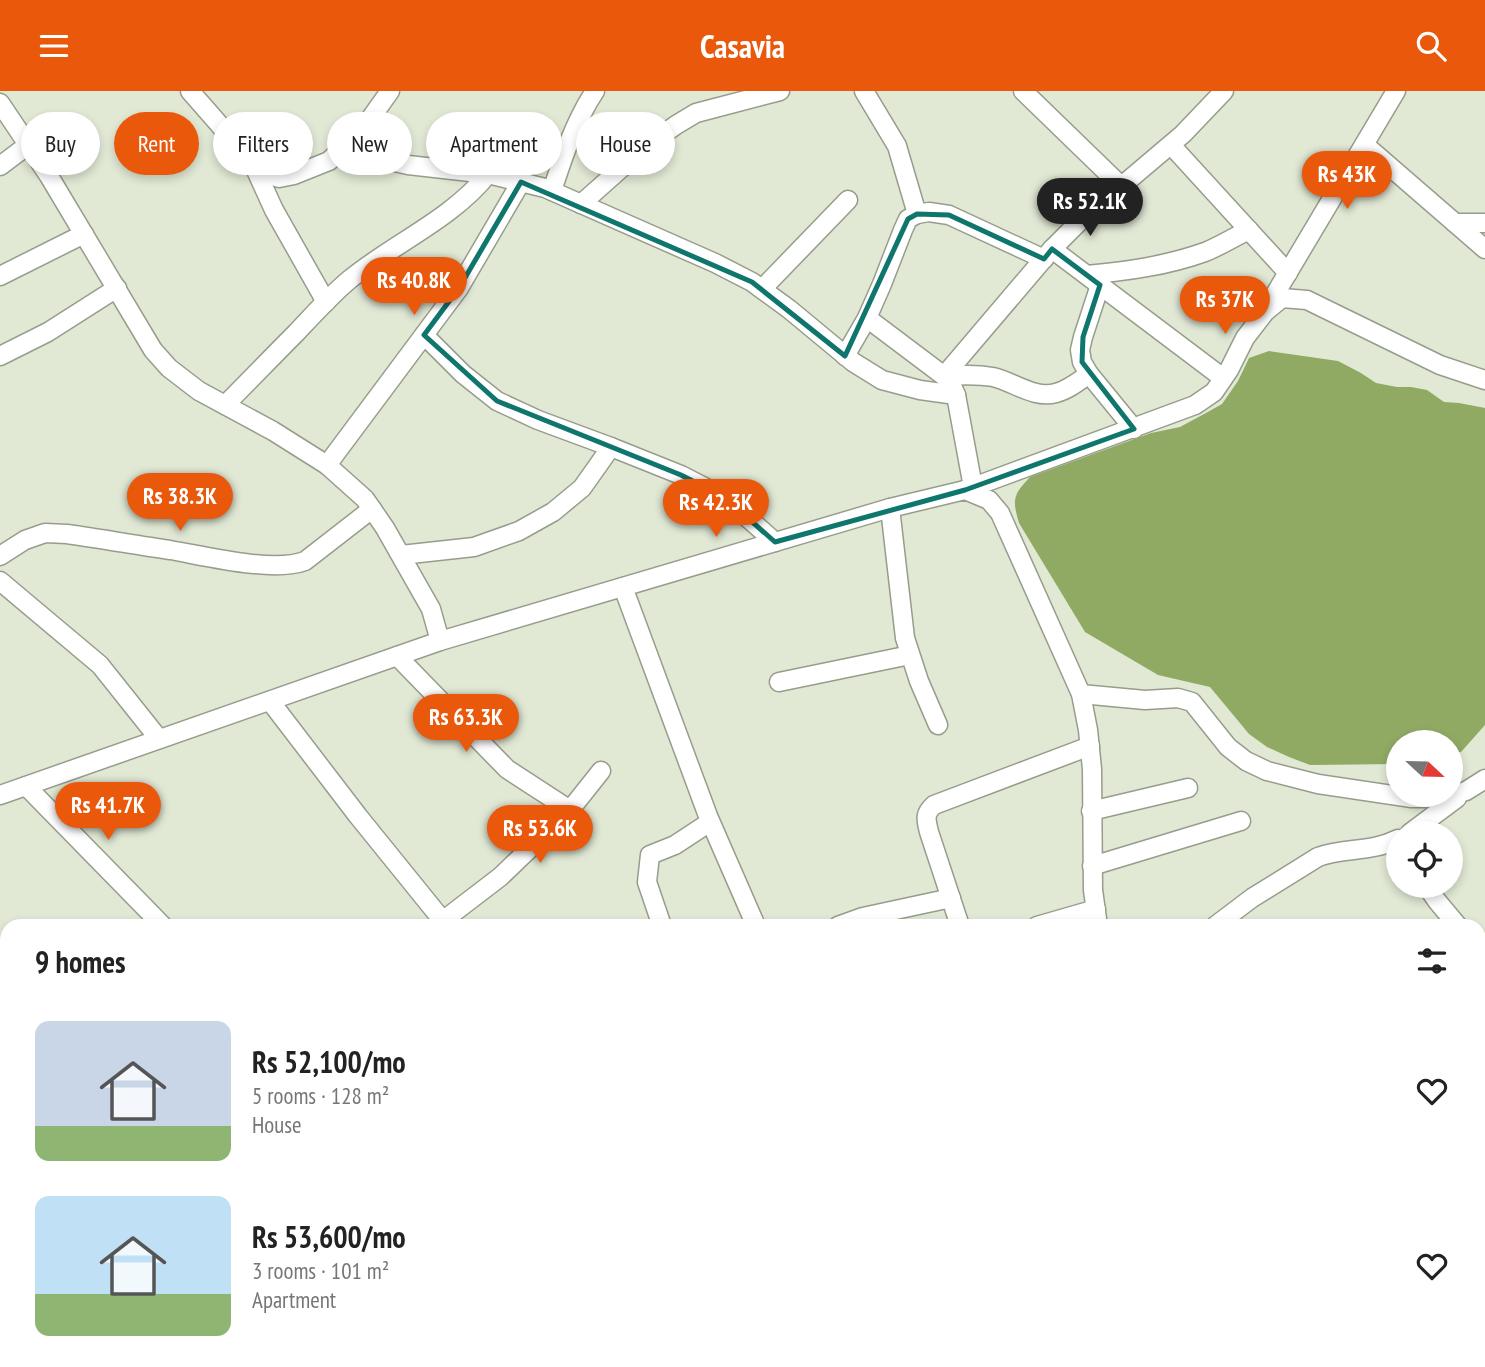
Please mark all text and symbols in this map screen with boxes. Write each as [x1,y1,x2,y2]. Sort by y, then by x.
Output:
text: Casavia [700,25,785,67]
icon: menu [35,27,73,65]
icon: search [1412,27,1450,65]
chip: Buy [21,112,100,175]
chip: Rent [114,112,199,175]
chip: Filters [213,112,313,175]
chip: New [327,112,412,175]
chip: Apartment [426,112,562,175]
chip: House [576,112,675,175]
pin: Rs 43K [1290,151,1404,211]
text: Rs 43K [1318,159,1376,188]
pin: Rs 52.1K [1018,179,1162,238]
text: Rs 52.1K [1053,186,1127,215]
pin: Rs 40.8K [342,257,486,317]
text: Rs 40.8K [377,265,451,294]
pin: Rs 37K [1168,277,1282,336]
text: Rs 37K [1196,284,1254,313]
pin: Rs 38.3K [108,473,252,533]
pin: Rs 42.3K [644,479,788,539]
text: Rs 38.3K [143,481,217,510]
text: Rs 42.3K [679,487,753,516]
pin: Rs 63.3K [394,695,538,754]
text: Rs 63.3K [429,702,503,731]
north arrow [1386,730,1463,807]
map controls [1386,730,1463,898]
pin: Rs 41.7K [36,783,180,842]
text: Rs 41.7K [71,790,145,819]
pin: Rs 53.6K [468,805,612,865]
text: Rs 53.6K [503,813,577,842]
button: locate [1386,821,1463,898]
text: 9 homes [35,942,126,981]
icon: filters [1413,942,1451,980]
text: Rs 52,100/mo [252,1042,406,1081]
icon: home [91,1049,175,1133]
icon: heart [1413,1072,1451,1110]
text: 5 rooms · 128 m² [252,1081,389,1110]
text: House [252,1110,302,1139]
text: Rs 53,600/mo [252,1217,406,1256]
icon: home [91,1224,175,1308]
icon: heart [1413,1247,1451,1285]
text: 3 rooms · 101 m² [252,1256,389,1285]
text: Apartment [252,1285,336,1314]

